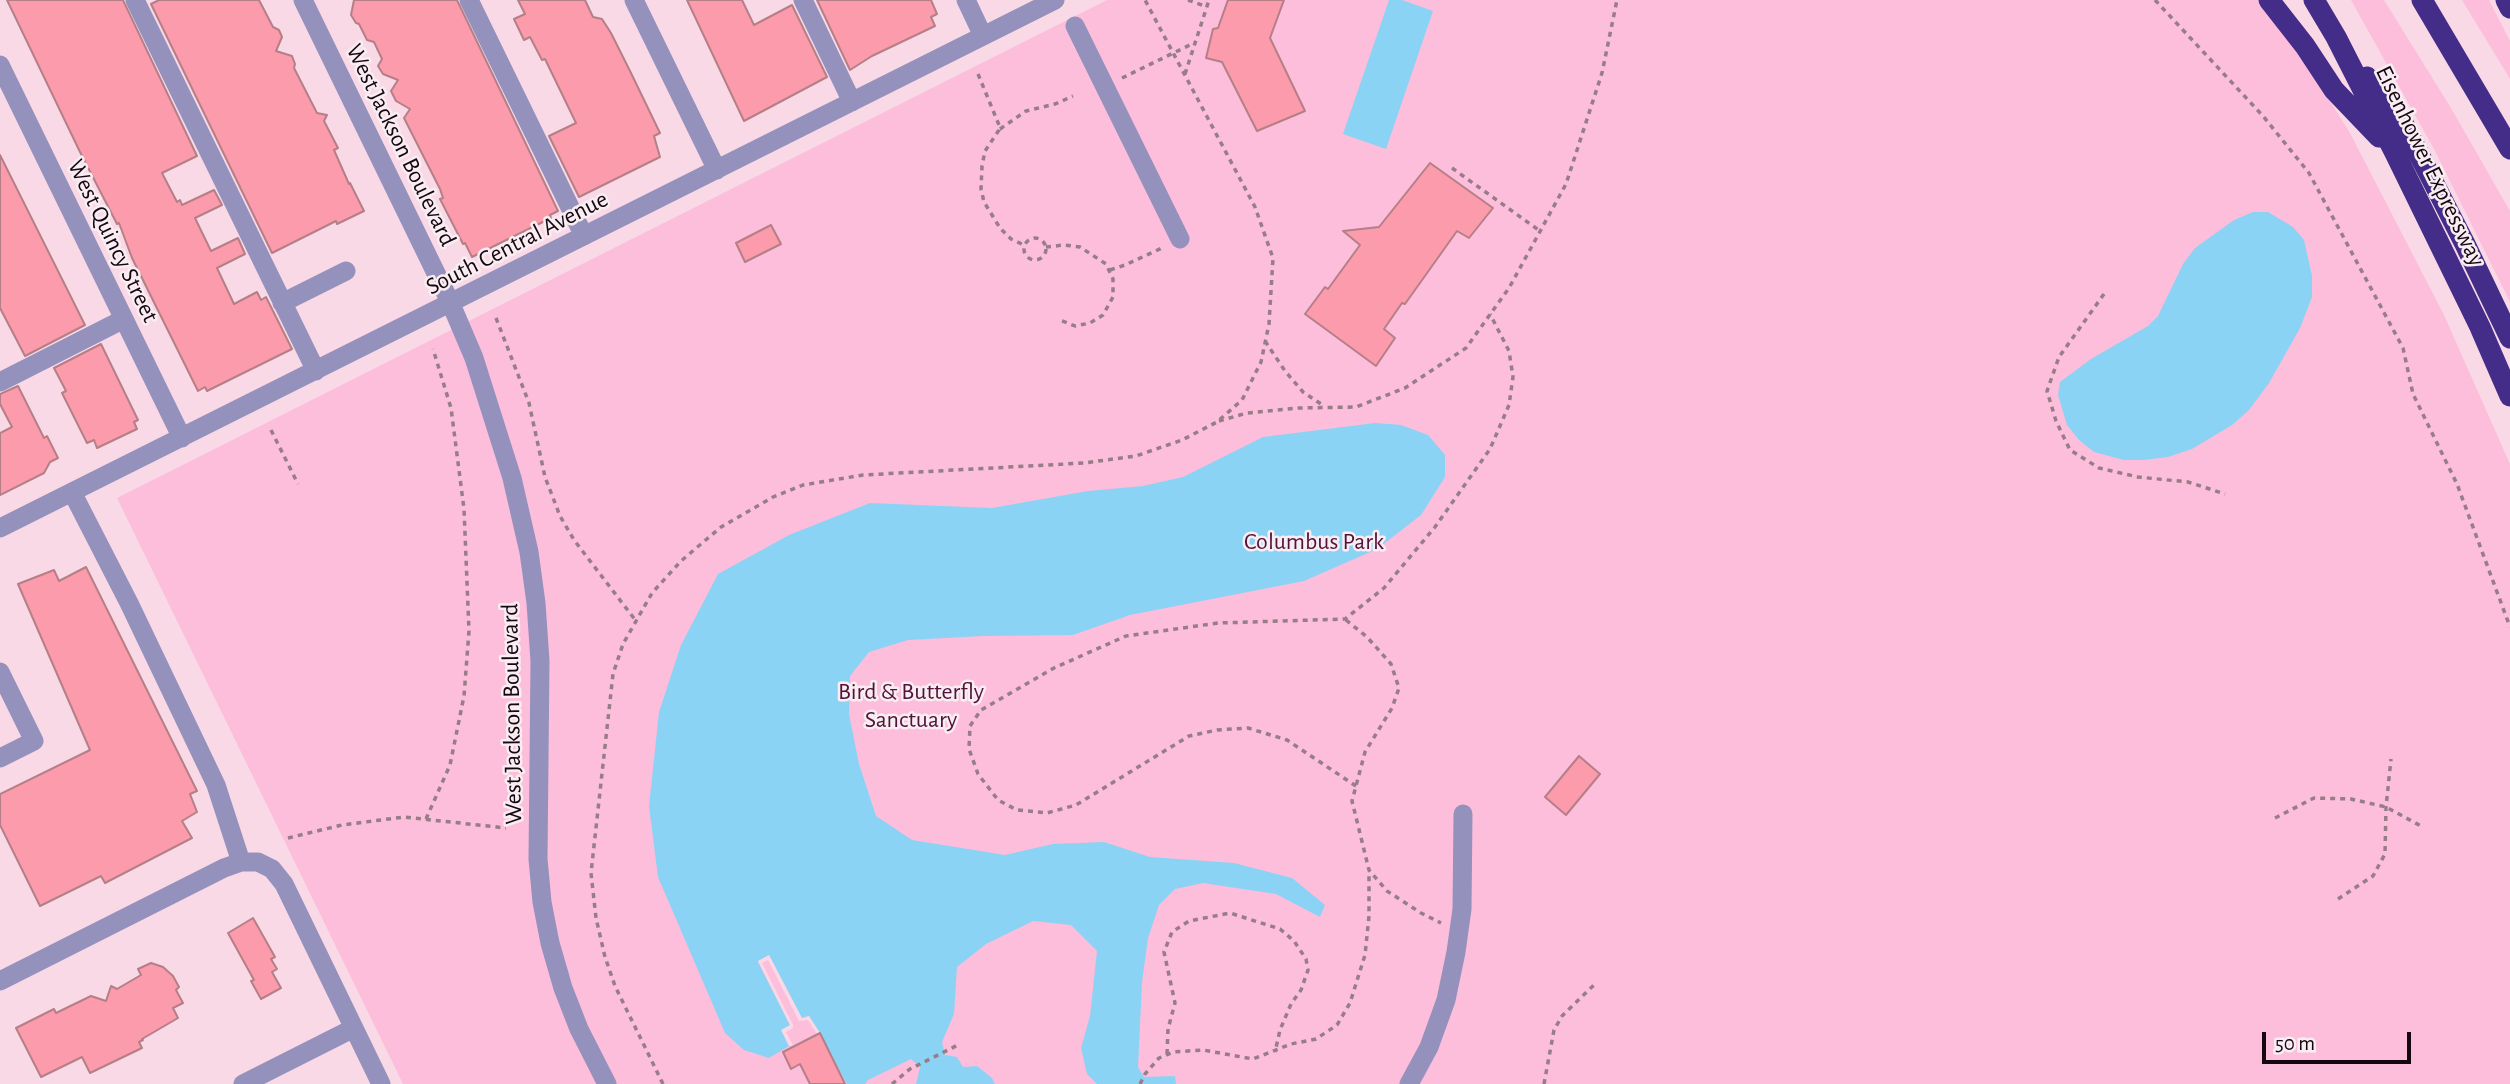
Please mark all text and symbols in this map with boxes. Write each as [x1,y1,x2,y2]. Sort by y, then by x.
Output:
street label: West Jackson Boulevard [340,39,462,251]
street label: Eisenhower Expressway [2369,61,2491,271]
street label: West Quincy Street [61,155,165,327]
street label: South Central Avenue [421,185,613,301]
park label: Columbus Park [1244,528,1384,556]
street label: West Jackson Boulevard [496,603,528,825]
park label: Bird & Butterfly Sanctuary [838,678,984,734]
scale bar [2265,1018,2414,1062]
text: 50 m [2275,1033,2315,1054]

